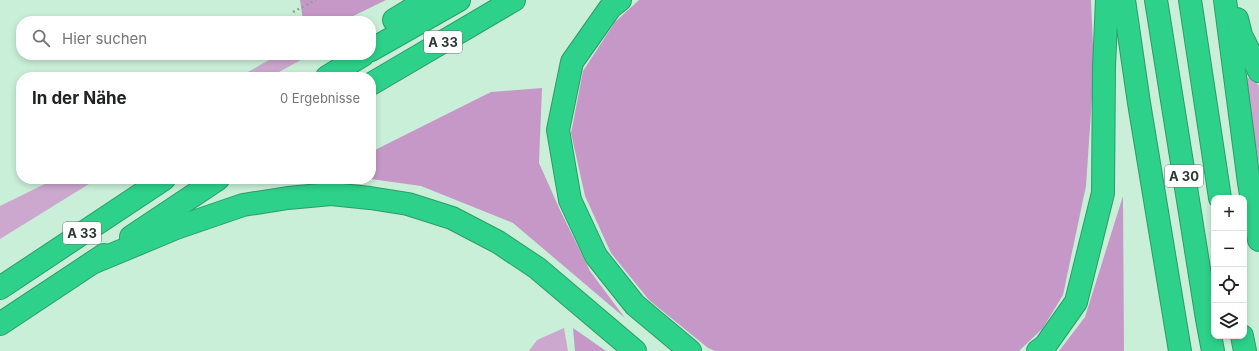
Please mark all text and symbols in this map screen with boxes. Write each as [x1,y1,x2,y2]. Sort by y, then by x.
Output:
search box [16,16,376,60]
icon: search [30,27,52,49]
text: Hier suchen [62,29,147,48]
road number: A 33 [424,31,462,53]
text: In der Nähe [32,88,127,108]
text: 0 Ergebnisse [280,90,360,106]
road number: A 30 [1165,165,1203,187]
map controls [1211,195,1247,339]
button: + [1211,195,1247,231]
road number: A 33 [63,222,101,244]
button: − [1211,231,1247,267]
button: locate [1211,267,1247,303]
button: layers [1211,303,1247,339]

